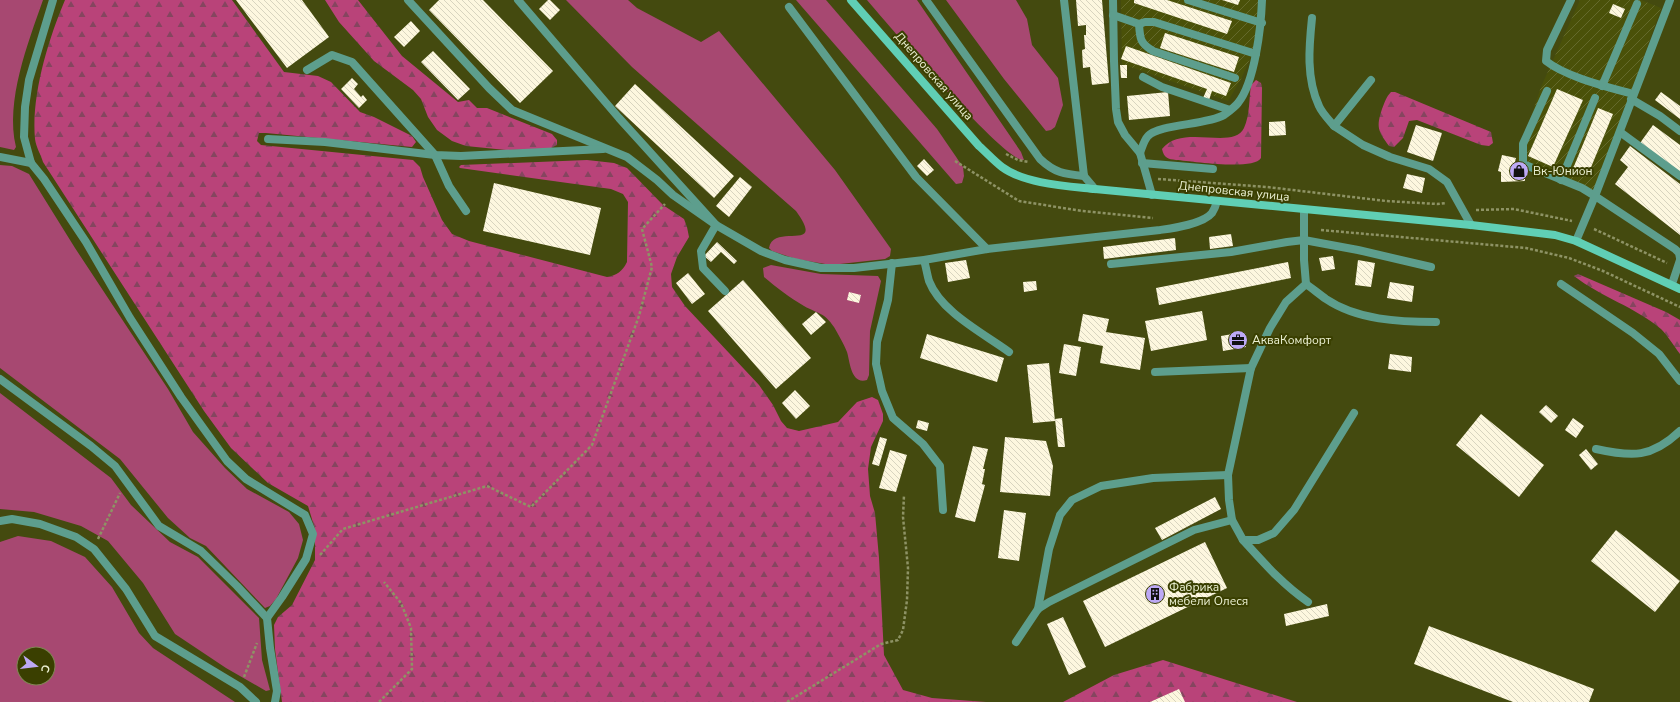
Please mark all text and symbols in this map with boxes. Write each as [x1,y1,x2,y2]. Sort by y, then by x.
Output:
street label: Днепровская улица [891,29,977,123]
shop icon: Вк-Юнион [1508,160,1530,182]
place label: Вк-Юнион [1533,163,1593,179]
street label: Днепровская улица [1178,177,1290,205]
office icon: АкваКомфорт [1227,329,1249,351]
place label: АкваКомфорт [1252,332,1332,348]
place label: Фабрика мебели Олеся [1169,579,1248,609]
building icon: Фабрика мебели Олеся [1144,583,1166,605]
north arrow [16,646,56,686]
text: С [37,663,53,675]

